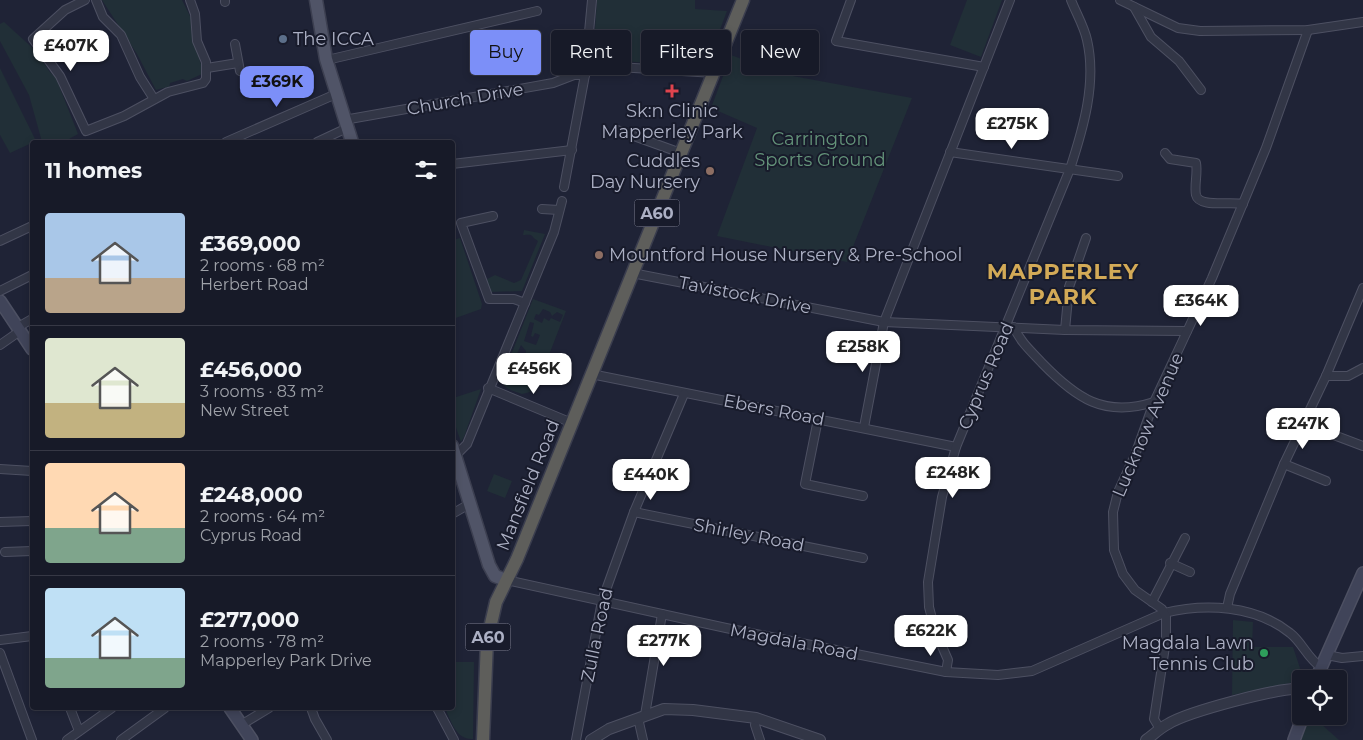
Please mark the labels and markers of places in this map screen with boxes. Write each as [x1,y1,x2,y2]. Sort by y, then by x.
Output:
place label: The ICCA [293,28,374,50]
pin: £407K [36,30,106,72]
marker: The ICCA [277,33,289,45]
pin: £369K [242,66,312,108]
marker: Sk:n Clinic Mapperley Park [665,84,679,98]
place label: Sk:n Clinic Mapperley Park [601,100,743,143]
pin: £275K [977,108,1047,150]
place label: Cuddles Day Nursery [590,150,700,193]
marker: Cuddles Day Nursery [704,165,716,177]
place label: Mountford House Nursery & Pre-School [609,244,962,266]
marker: Mountford House Nursery & Pre-School [593,249,605,261]
pin: £364K [1166,284,1236,327]
pin: £258K [828,330,898,373]
pin: £456K [499,352,569,395]
pin: £247K [1268,408,1338,450]
pin: £248K [918,456,988,499]
pin: £440K [616,458,686,501]
pin: £622K [896,614,966,657]
pin: £277K [629,624,699,667]
place label: Magdala Lawn Tennis Club [1122,632,1254,675]
marker: Magdala Lawn Tennis Club [1258,647,1270,659]

